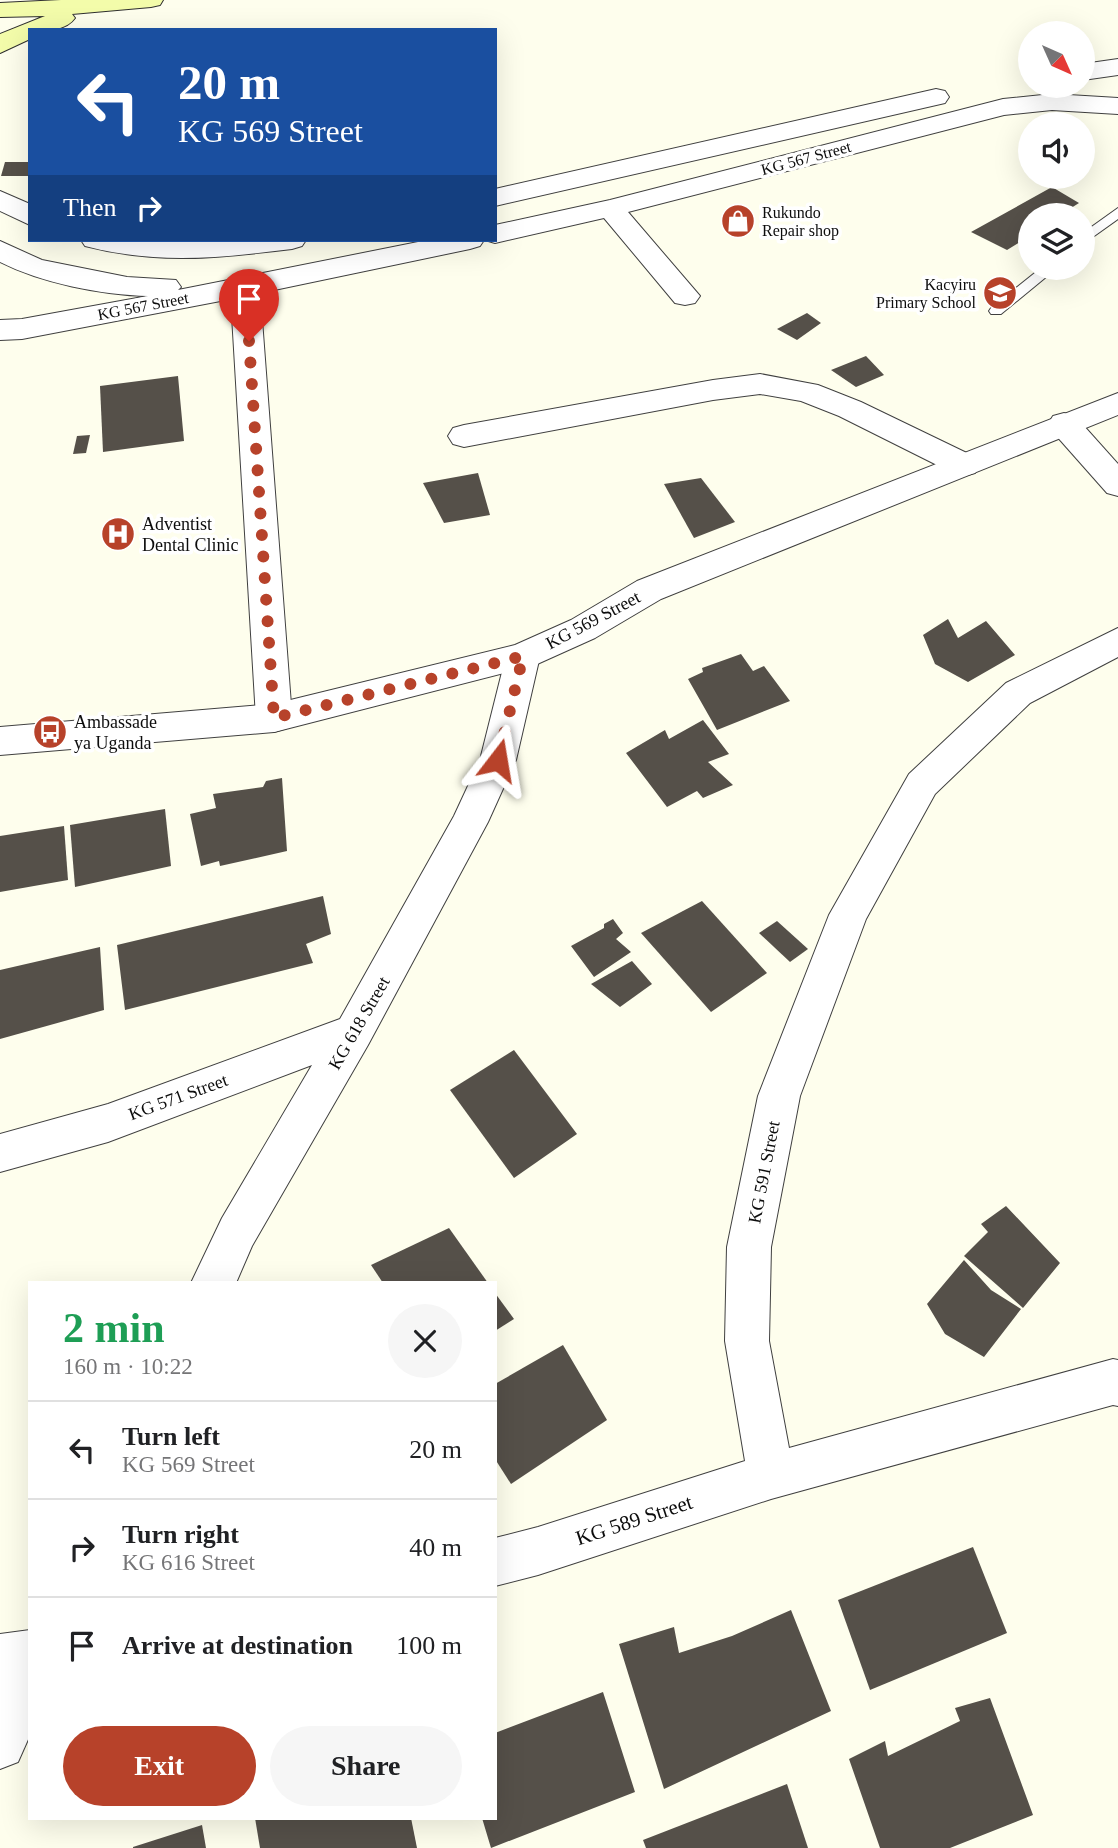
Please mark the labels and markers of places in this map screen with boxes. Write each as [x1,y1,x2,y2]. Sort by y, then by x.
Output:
shop icon: Rukundo Repair shop [719,202,757,240]
place label: Rukundo Repair shop [762,204,839,240]
pin [219,269,279,341]
school or university icon: Kacyiru Primary School [981,274,1019,312]
place label: Kacyiru Primary School [876,276,977,312]
place label: Adventist Dental Clinic [142,514,238,555]
hospital icon: Adventist Dental Clinic [99,515,137,553]
place label: Ambassade ya Uganda [74,712,157,753]
bus stop icon: Ambassade ya Uganda [31,713,69,751]

